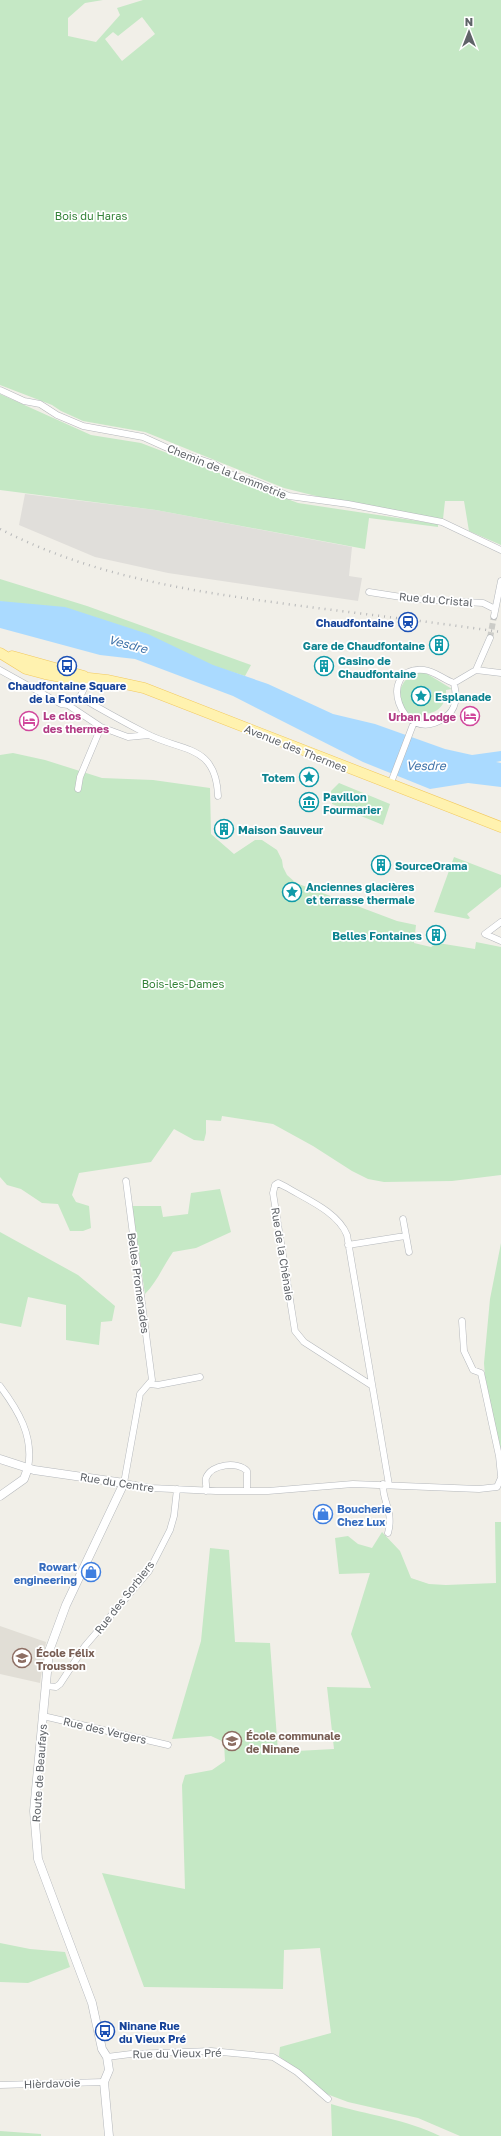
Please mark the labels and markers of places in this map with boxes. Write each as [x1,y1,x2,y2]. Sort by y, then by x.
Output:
station icon: Chaudfontaine [397,611,419,633]
place label: Chaudfontaine [316,616,395,629]
building icon: Gare de Chaudfontaine [428,634,450,656]
place label: Gare de Chaudfontaine [303,639,425,652]
place label: Casino de Chaudfontaine [338,654,417,680]
bus stop icon: Chaudfontaine Square de la Fontaine [56,655,78,677]
building icon: Casino de Chaudfontaine [313,655,335,677]
place label: Chaudfontaine Square de la Fontaine [8,679,127,705]
place icon: Esplanade [410,685,432,707]
place label: Esplanade [435,690,492,703]
hotel icon: Urban Lodge [459,705,481,727]
place label: Le clos des thermes [43,709,109,735]
hotel icon: Le clos des thermes [18,710,40,732]
place label: Urban Lodge [388,710,457,723]
place icon: Totem [298,766,320,788]
place label: Totem [262,771,295,784]
place label: Pavillon Fourmarier [323,790,382,816]
museum icon: Pavillon Fourmarier [298,791,320,813]
building icon: Maison Sauveur [213,818,235,840]
place label: Maison Sauveur [238,823,324,836]
building icon: SourceOrama [370,854,392,876]
place label: SourceOrama [395,859,467,872]
place label: Anciennes glacières et terrasse thermale [306,880,415,906]
place icon: Anciennes glacières et terrasse thermale [281,881,303,903]
building icon: Belles Fontaines [425,924,447,946]
place label: Belles Fontaines [332,929,422,942]
place label: Boucherie Chez Lux [337,1502,392,1528]
shop icon: Boucherie Chez Lux [312,1503,334,1525]
place label: Rowart engineering [14,1560,78,1586]
shop icon: Rowart engineering [80,1561,102,1583]
place label: École Félix Trousson [36,1646,95,1672]
school or university icon: École Félix Trousson [11,1647,33,1669]
place label: École communale de Ninane [246,1729,341,1755]
school or university icon: École communale de Ninane [221,1730,243,1752]
place label: Ninane Rue du Vieux Pré [119,2019,187,2045]
bus stop icon: Ninane Rue du Vieux Pré [94,2020,116,2042]

